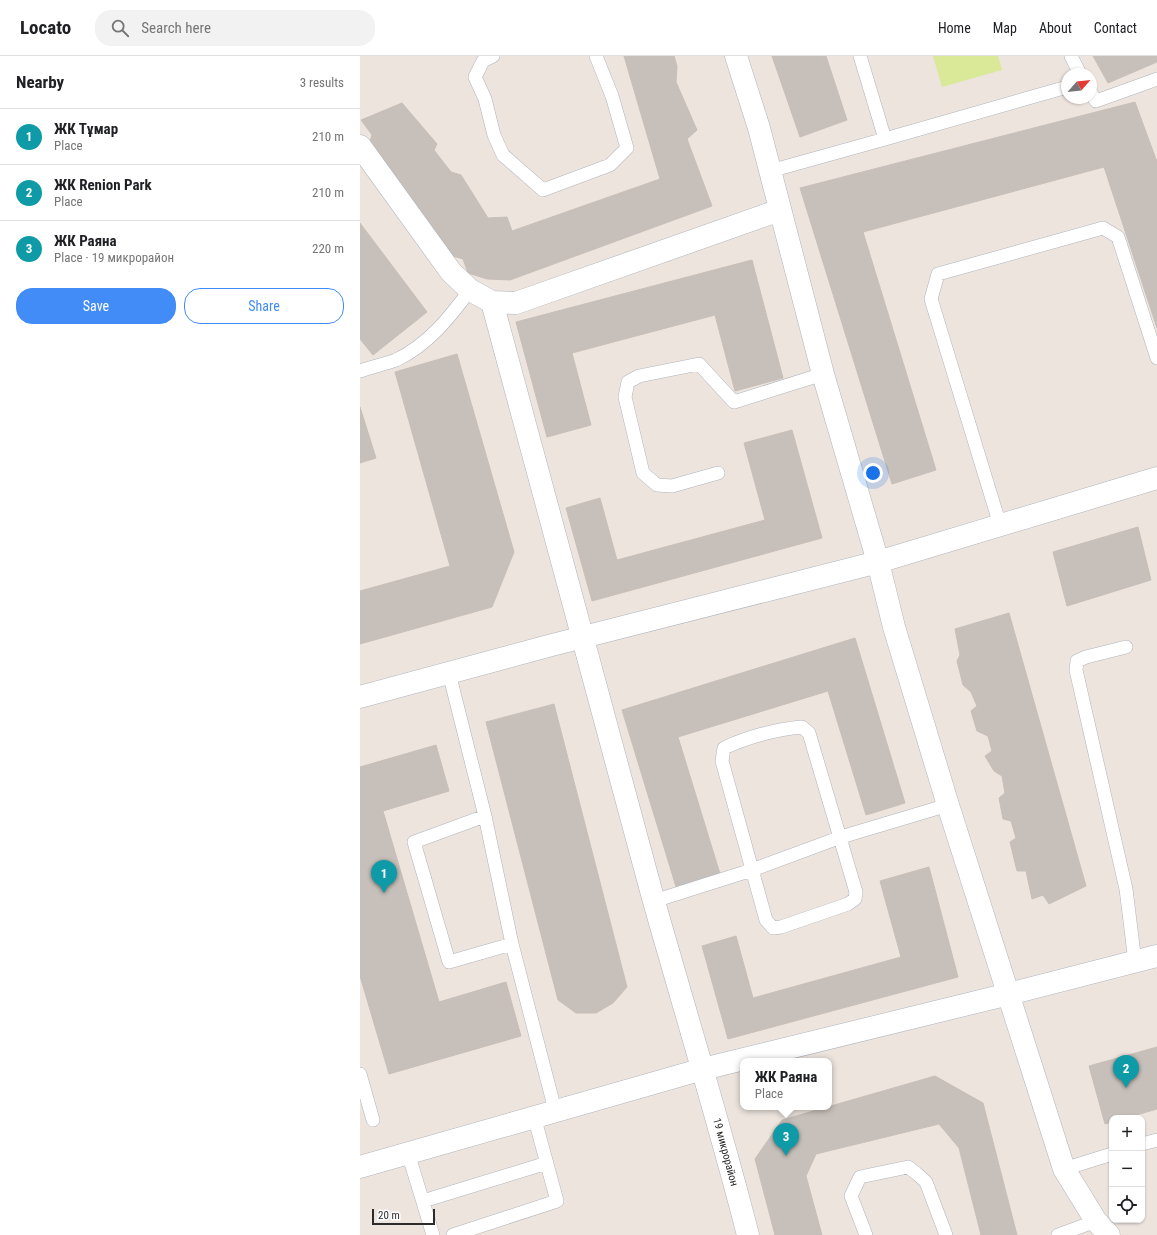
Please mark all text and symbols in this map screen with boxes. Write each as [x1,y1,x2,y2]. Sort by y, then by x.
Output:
search box [95,10,375,46]
text: Locato [20,16,71,39]
icon: search [109,17,131,39]
text: Search here [141,19,211,37]
text: Home [938,20,971,36]
text: Map [993,20,1017,36]
text: About [1039,20,1072,36]
text: Contact [1094,20,1137,36]
north arrow [1061,68,1097,104]
text: Nearby [16,72,64,92]
text: 3 results [300,75,344,90]
text: ЖК Тұмар [54,120,118,138]
text: 1 [26,129,32,144]
text: 210 m [312,129,344,144]
text: Place [54,138,83,153]
text: ЖК Renion Park [54,176,152,194]
text: 2 [26,185,32,200]
text: 210 m [312,185,344,200]
text: Place [54,194,83,209]
text: ЖК Раяна [54,232,117,250]
text: 3 [26,241,32,256]
text: 220 m [312,241,344,256]
text: Place · 19 микрорайон [54,250,174,265]
button: Save [16,288,176,324]
button: Share [184,288,344,324]
your location [863,463,883,483]
pin: 1 [371,860,397,893]
pin: 2 [1113,1055,1139,1088]
popup [740,1058,832,1110]
text: ЖК Раяна [755,1068,817,1086]
text: Place [755,1086,783,1101]
map controls [1109,1115,1145,1223]
button: + [1109,1115,1145,1151]
street label: 19 микрорайон [710,1117,741,1187]
pin: 3 [773,1123,799,1156]
button: − [1109,1151,1145,1187]
button: locate [1109,1187,1145,1223]
scale bar [372,1207,435,1226]
text: 20 m [378,1209,400,1222]

